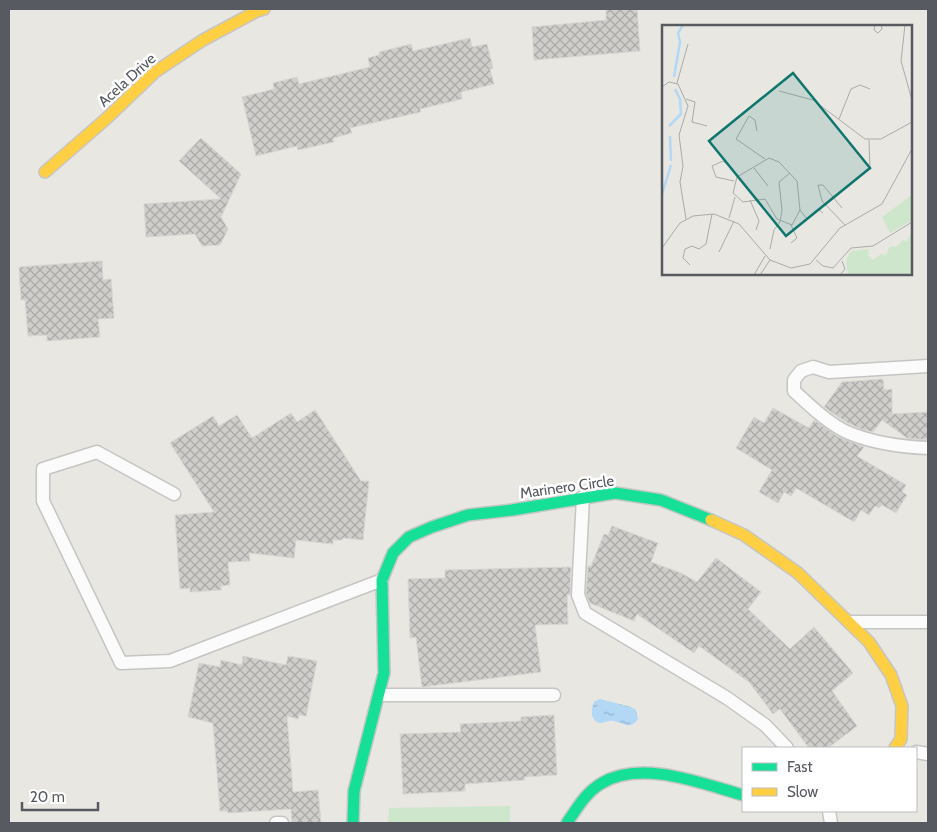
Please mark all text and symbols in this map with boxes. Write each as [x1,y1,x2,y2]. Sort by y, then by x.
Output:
inset map [662,25,912,275]
street label: Acela Drive [95,49,160,111]
street label: Marinero Circle [519,471,616,503]
legend [742,747,917,812]
text: Fast [787,758,812,776]
scale bar [22,780,99,812]
text: Slow [787,783,818,801]
text: 20 m [30,788,65,806]

